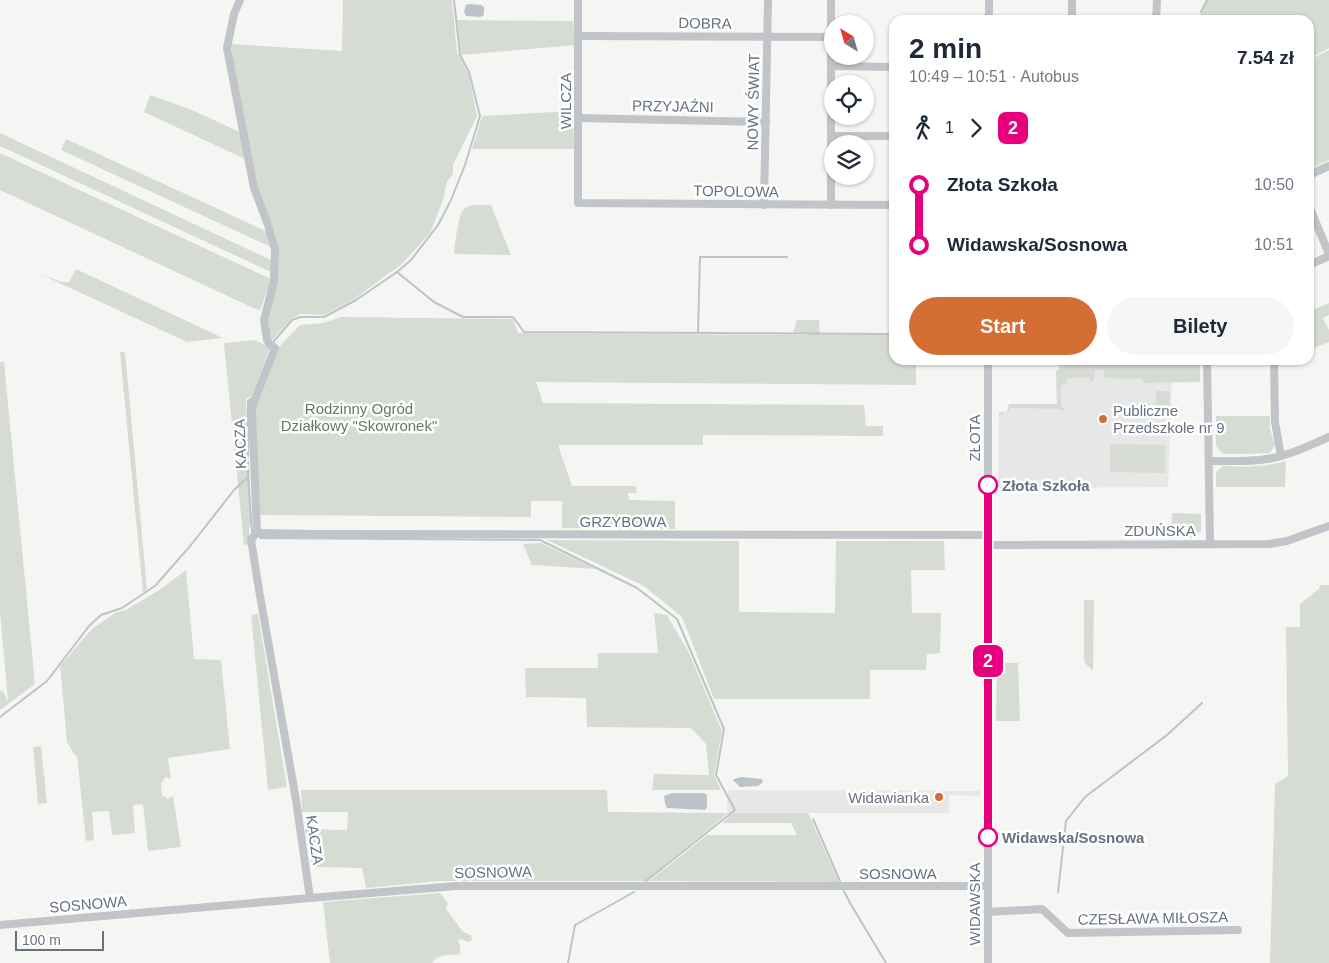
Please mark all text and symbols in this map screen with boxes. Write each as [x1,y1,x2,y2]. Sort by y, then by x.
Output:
street label: DOBRA [678,14,732,32]
north arrow [824,15,874,65]
map controls [824,15,874,185]
text: 2 min [909,33,982,64]
text: 7.54 zł [1237,47,1294,68]
street label: NOWY ŚWIAT [744,53,762,151]
text: 10:49 – 10:51 · Autobus [909,68,1079,85]
street label: WILCZA [557,73,574,129]
button: locate [824,75,874,125]
street label: PRZYJAŹNI [632,97,714,115]
icon: walk [909,114,937,142]
icon: forward [962,114,990,142]
text: 2 [1008,118,1018,138]
text: 1 [945,119,954,136]
button: layers [824,135,874,185]
text: Złota Szkoła [947,174,1058,195]
text: 10:50 [1254,176,1294,193]
street label: TOPOLOWA [693,182,779,200]
text: Widawska/Sosnowa [947,234,1127,255]
text: 10:51 [1254,236,1294,253]
button: Start [909,297,1097,355]
button: Bilety [1107,297,1294,355]
park label: Rodzinny Ogród Działkowy "Skowronek" [281,400,437,434]
place label: Publiczne Przedszkole nr 9 [1113,402,1225,436]
marker: Publiczne Przedszkole nr 9 [1097,413,1109,425]
street label: ZŁOTA [966,414,983,462]
street label: KACZA [231,419,249,469]
marker: Złota Szkoła [978,475,998,495]
place label: Złota Szkoła [1002,477,1090,494]
street label: GRZYBOWA [580,513,666,530]
street label: ZDUŃSKA [1124,522,1196,539]
line badge: 2 [972,645,1004,677]
text: 2 [983,651,993,671]
place label: Widawianka [848,789,930,806]
marker: Widawianka [933,791,945,803]
street label: KACZA [303,814,327,866]
marker: Widawska/Sosnowa [978,827,998,847]
place label: Widawska/Sosnowa [1002,829,1145,846]
street label: SOSNOWA [454,863,532,881]
street label: WIDAWSKA [966,863,983,945]
street label: SOSNOWA [859,865,937,882]
street label: SOSNOWA [49,892,127,916]
street label: CZESŁAWA MIŁOSZA [1078,908,1228,928]
scale bar [15,928,104,951]
text: 100 m [22,932,61,948]

